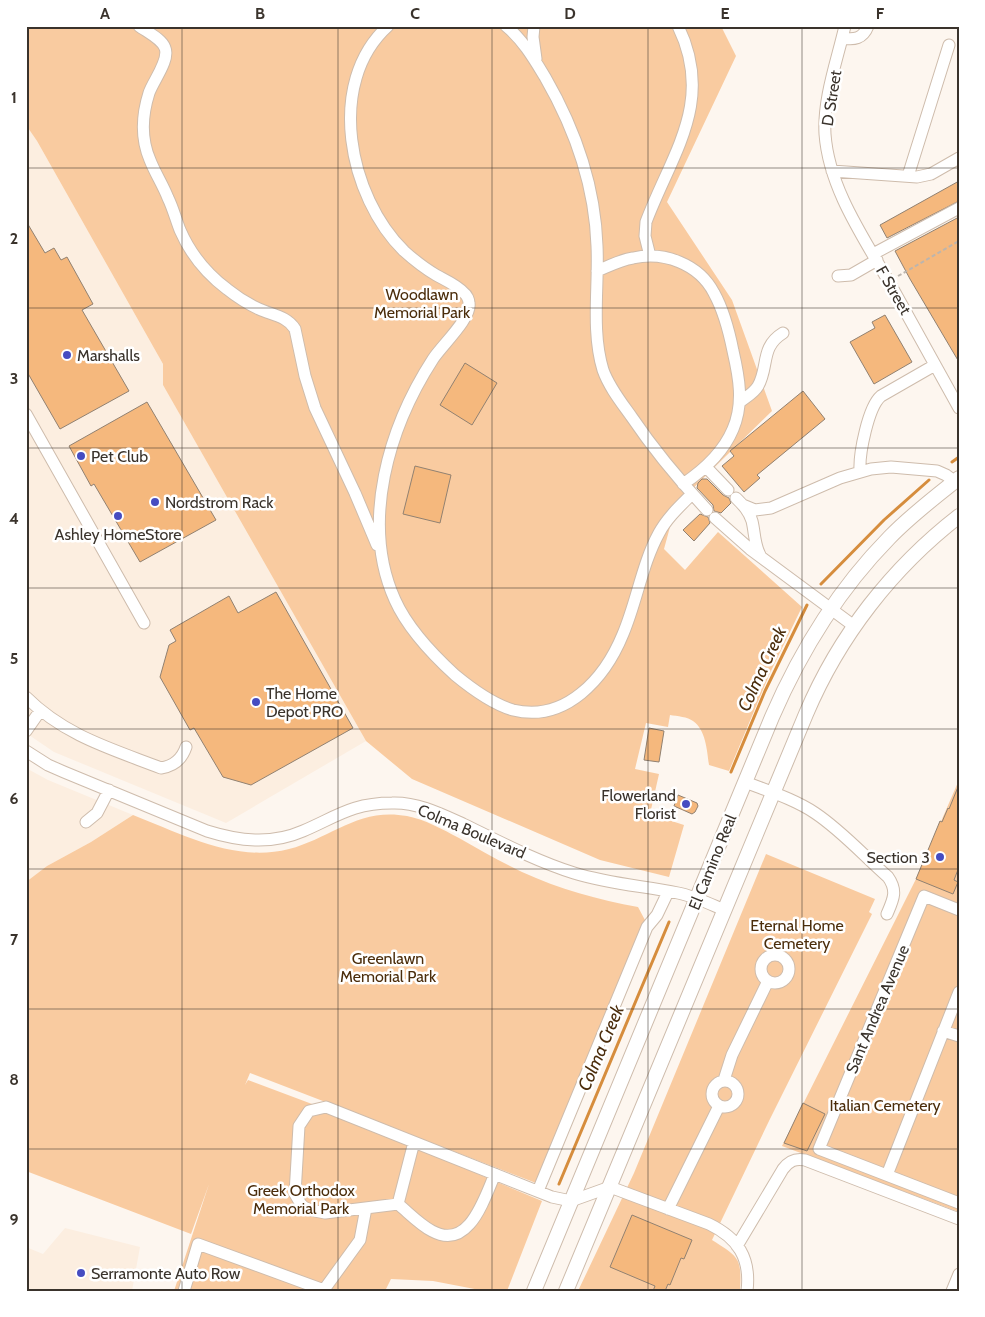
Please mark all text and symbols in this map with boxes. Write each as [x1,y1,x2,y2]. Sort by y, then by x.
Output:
text: A [100,4,110,23]
text: B [255,4,265,23]
text: C [410,4,420,23]
text: D [564,4,576,23]
text: E [720,4,730,23]
text: F [876,4,885,23]
street label: D Street [818,68,845,127]
text: 1 [11,88,17,107]
text: 2 [10,229,18,248]
street label: F Street [872,263,915,319]
park label: Woodlawn Memorial Park [374,285,471,322]
place label: Marshalls [77,346,140,365]
marker: Marshalls [61,349,73,361]
text: 3 [10,369,18,388]
place label: Pet Club [91,447,148,466]
marker: Pet Club [75,450,87,462]
place label: Nordstrom Rack [165,493,274,512]
marker: Nordstrom Rack [149,496,161,508]
text: 4 [9,509,19,528]
marker: Ashley HomeStore [112,510,124,522]
place label: Ashley HomeStore [55,525,181,544]
water label: Colma Creek [733,622,792,715]
text: 5 [10,649,18,668]
place label: The Home Depot PRO [266,684,343,721]
marker: The Home Depot PRO [250,696,262,708]
place label: Flowerland Florist [601,786,677,823]
text: 6 [10,789,19,808]
marker: Flowerland Florist [680,798,692,810]
street label: Colma Boulevard [415,800,529,863]
street label: El Camino Real [685,811,740,913]
place label: Section 3 [866,848,930,867]
marker: Section 3 [934,851,946,863]
park label: Eternal Home Cemetery [750,916,844,953]
text: 7 [10,930,19,949]
street label: Sant Andrea Avenue [842,942,913,1076]
park label: Greenlawn Memorial Park [340,949,437,986]
water label: Colma Creek [573,1001,629,1094]
text: 8 [9,1070,19,1089]
park label: Italian Cemetery [829,1096,941,1115]
park label: Greek Orthodox Memorial Park [247,1181,355,1218]
text: 9 [10,1210,19,1229]
place label: Serramonte Auto Row [91,1264,241,1283]
marker: Serramonte Auto Row [75,1267,87,1279]

